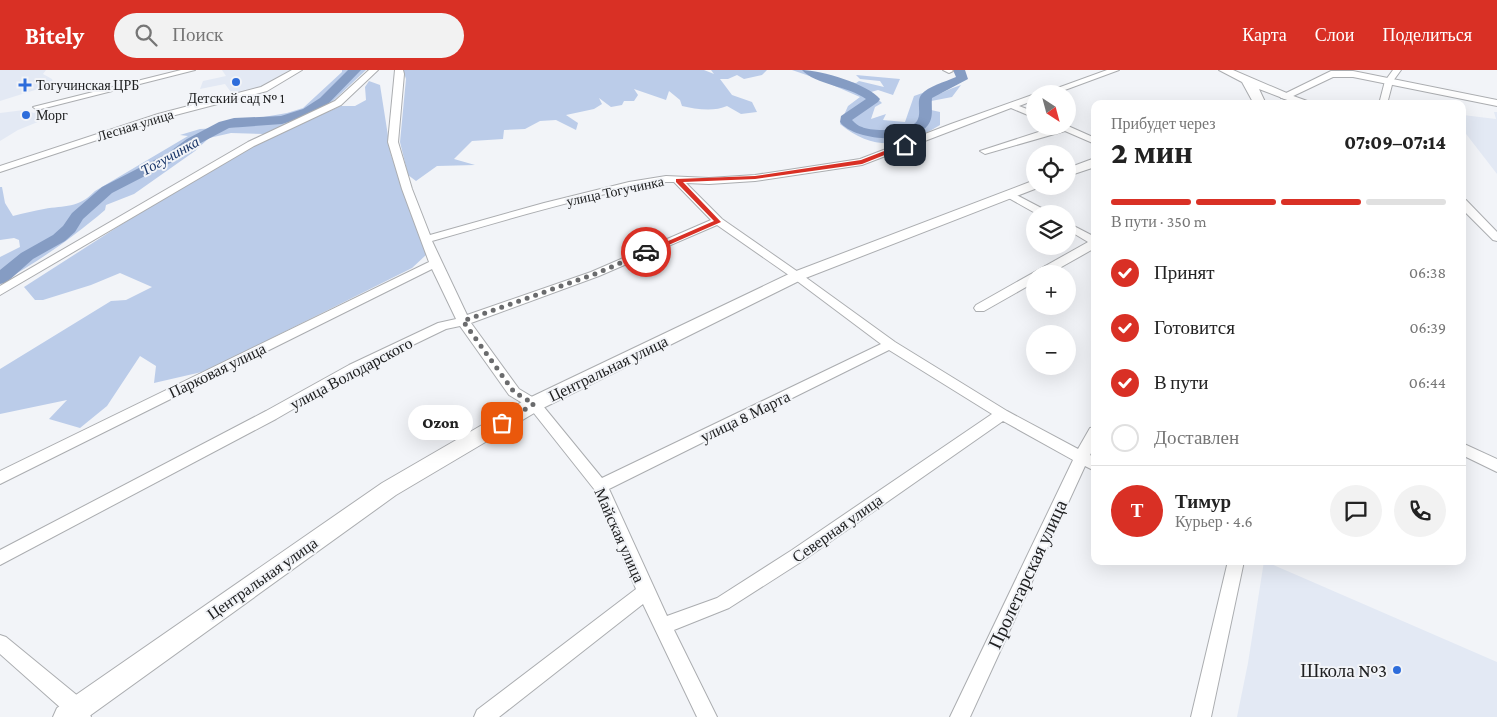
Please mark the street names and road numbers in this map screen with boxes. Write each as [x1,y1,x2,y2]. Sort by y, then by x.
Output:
street label: Лесная улица [95,105,176,144]
street label: улица Тогучинка [565,173,666,209]
street label: Центральная улица [546,332,671,406]
street label: улица Володарского [287,334,416,414]
street label: Парковая улица [166,340,269,402]
street label: улица 8 Марта [698,387,793,446]
street label: Майская улица [590,485,648,585]
street label: Северная улица [789,491,886,567]
street label: Пролетарская улица [984,496,1071,652]
street label: Центральная улица [204,534,321,624]

